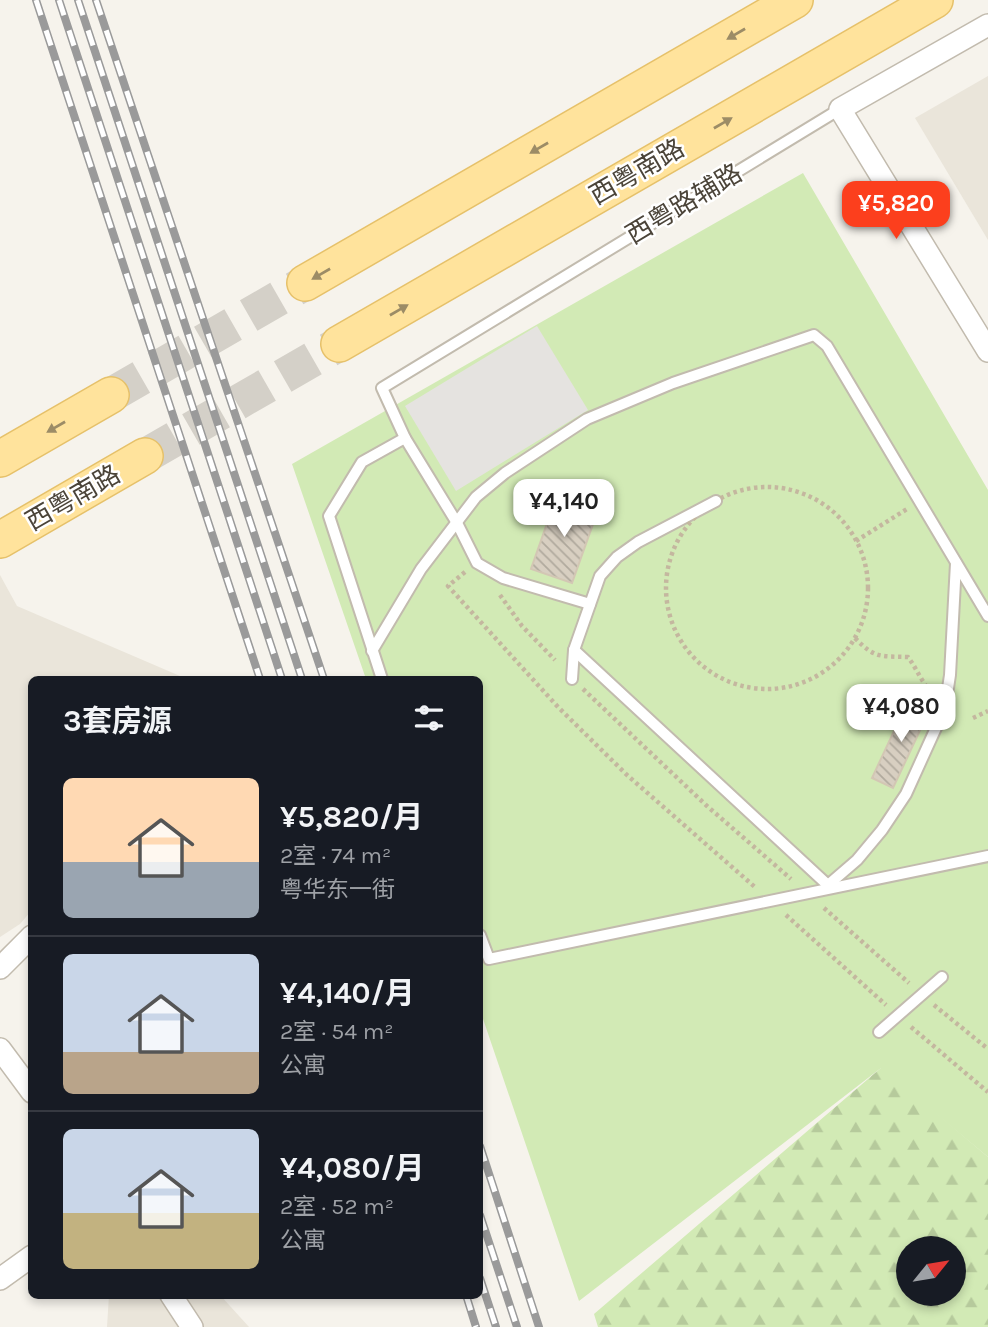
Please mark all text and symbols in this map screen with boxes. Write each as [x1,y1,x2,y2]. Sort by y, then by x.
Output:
one-way arrow [727,28,746,40]
one-way arrow [713,117,732,129]
street label: 西粤南路 [584,133,690,211]
one-way arrow [530,142,549,154]
street label: 西粤路辅路 [620,157,748,251]
pin: ¥5,820 [839,182,953,241]
text: ¥5,820 [858,190,934,217]
one-way arrow [311,268,331,280]
one-way arrow [389,304,408,316]
one-way arrow [46,421,65,433]
street label: 西粤南路 [20,459,126,537]
pin: ¥4,140 [507,480,621,539]
text: ¥4,140 [529,488,599,515]
pin: ¥4,080 [844,684,958,744]
text: ¥4,080 [863,693,939,720]
icon: filters [410,699,448,737]
text: 3套房源 [63,703,172,739]
text: ¥5,820/月 [280,799,423,835]
icon: home [119,806,203,890]
text: 2室 · 74 m² [280,842,391,869]
text: 粤华东一街 [280,876,395,903]
text: ¥4,140/月 [280,975,415,1011]
icon: home [119,982,203,1066]
text: 2室 · 54 m² [280,1018,393,1045]
text: 公寓 [280,1052,326,1079]
text: ¥4,080/月 [280,1150,425,1186]
icon: home [119,1157,203,1241]
text: 2室 · 52 m² [280,1193,394,1220]
text: 公寓 [280,1227,326,1254]
north arrow [896,1236,966,1306]
map controls [896,1236,966,1306]

